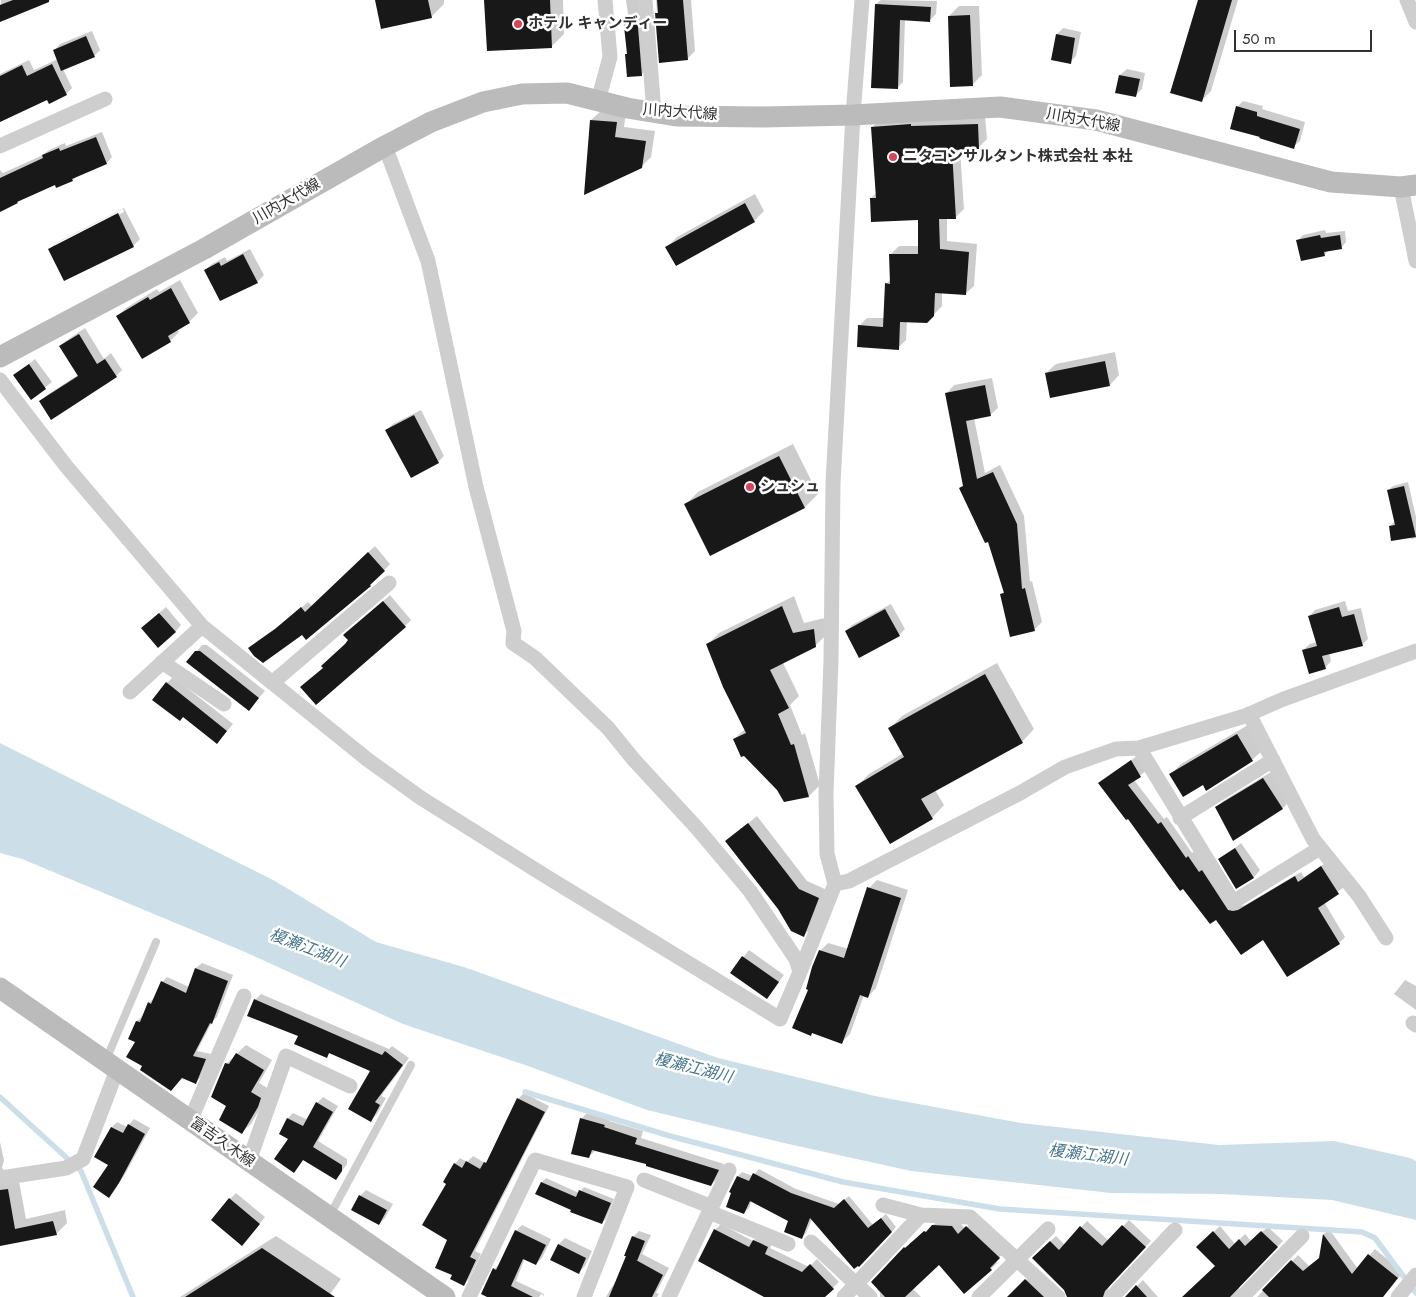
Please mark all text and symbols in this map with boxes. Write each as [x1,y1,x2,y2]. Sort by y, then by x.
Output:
place label: ホテル キャンディー [528,15,667,33]
marker: ホテル キャンディー [512,18,524,30]
scale bar [1236,20,1374,52]
text: 50 m [1242,28,1276,50]
street label: 川内大代線 [642,101,718,125]
street label: 川内大代線 [1045,106,1121,136]
place label: ニタコンサルタント株式会社 本社 [903,148,1132,166]
marker: ニタコンサルタント株式会社 本社 [887,151,899,163]
street label: 川内大代線 [250,175,324,229]
place label: シュシュ [760,478,820,496]
marker: シュシュ [744,481,756,493]
water label: 榎瀬江湖川 [266,926,348,972]
water label: 榎瀬江湖川 [652,1050,734,1088]
street label: 富吉久木線 [186,1114,258,1172]
water label: 榎瀬江湖川 [1047,1142,1129,1170]

